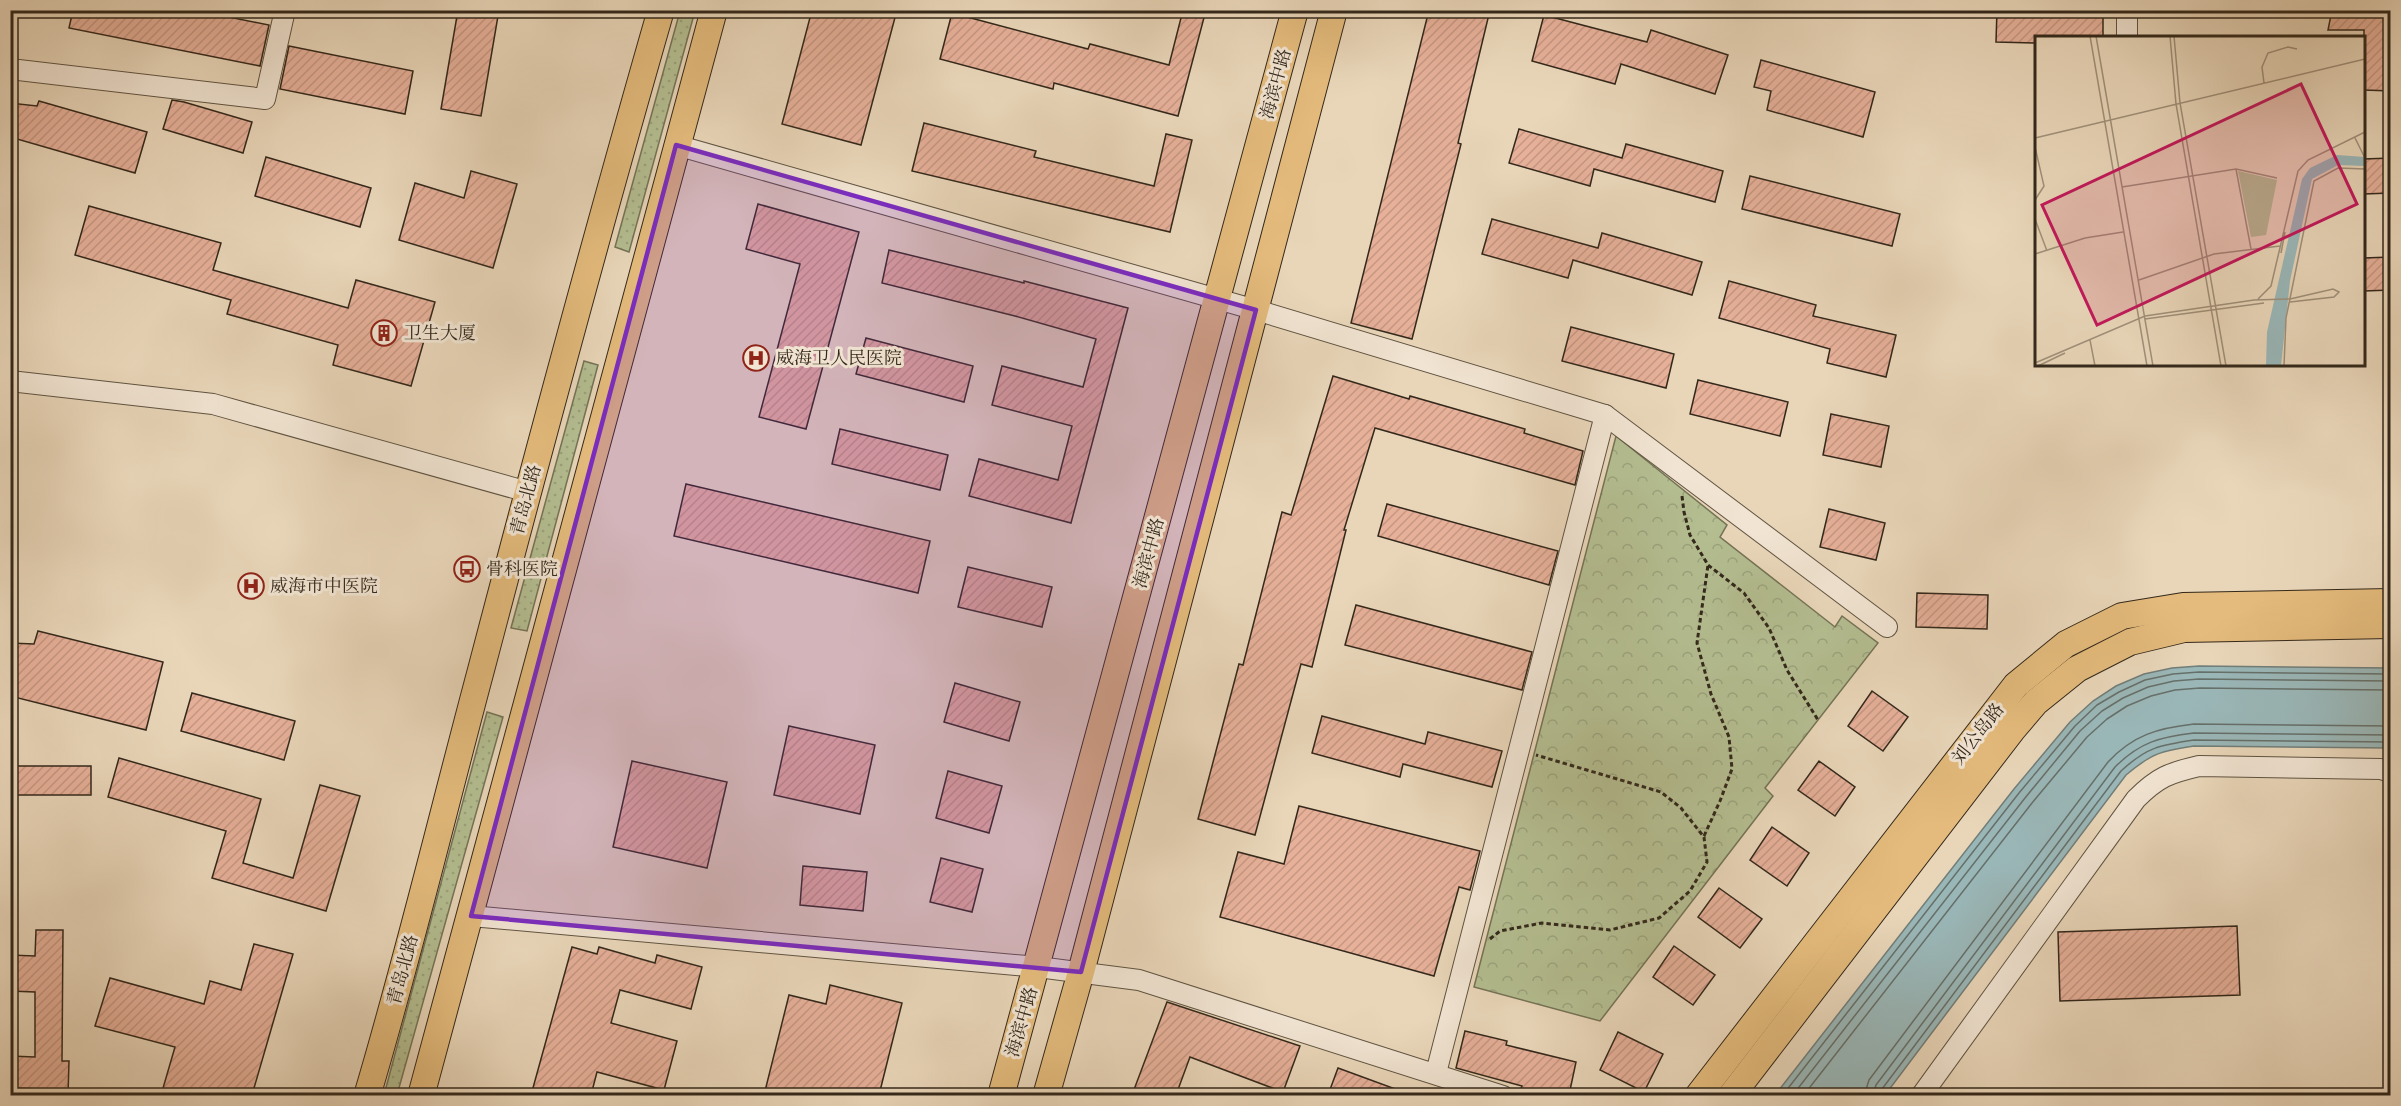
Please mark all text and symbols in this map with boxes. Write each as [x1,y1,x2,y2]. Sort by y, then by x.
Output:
inset map [2035,36,2365,366]
street label: 海滨中路 [1256,46,1296,122]
building icon: 卫生大厦 [369,318,399,348]
place label: 卫生大厦 [404,322,476,345]
hospital icon: 威海卫人民医院 [741,343,771,373]
place label: 威海卫人民医院 [776,347,902,370]
street label: 青岛北路 [506,462,546,538]
street label: 海滨中路 [1129,515,1169,591]
bus stop icon: 骨科医院 [452,554,482,584]
place label: 骨科医院 [486,558,558,581]
hospital icon: 威海市中医院 [236,571,266,601]
place label: 威海市中医院 [270,575,378,598]
street label: 刘公岛路 [1947,699,2009,769]
street label: 青岛北路 [383,932,423,1008]
street label: 海滨中路 [1001,984,1043,1060]

